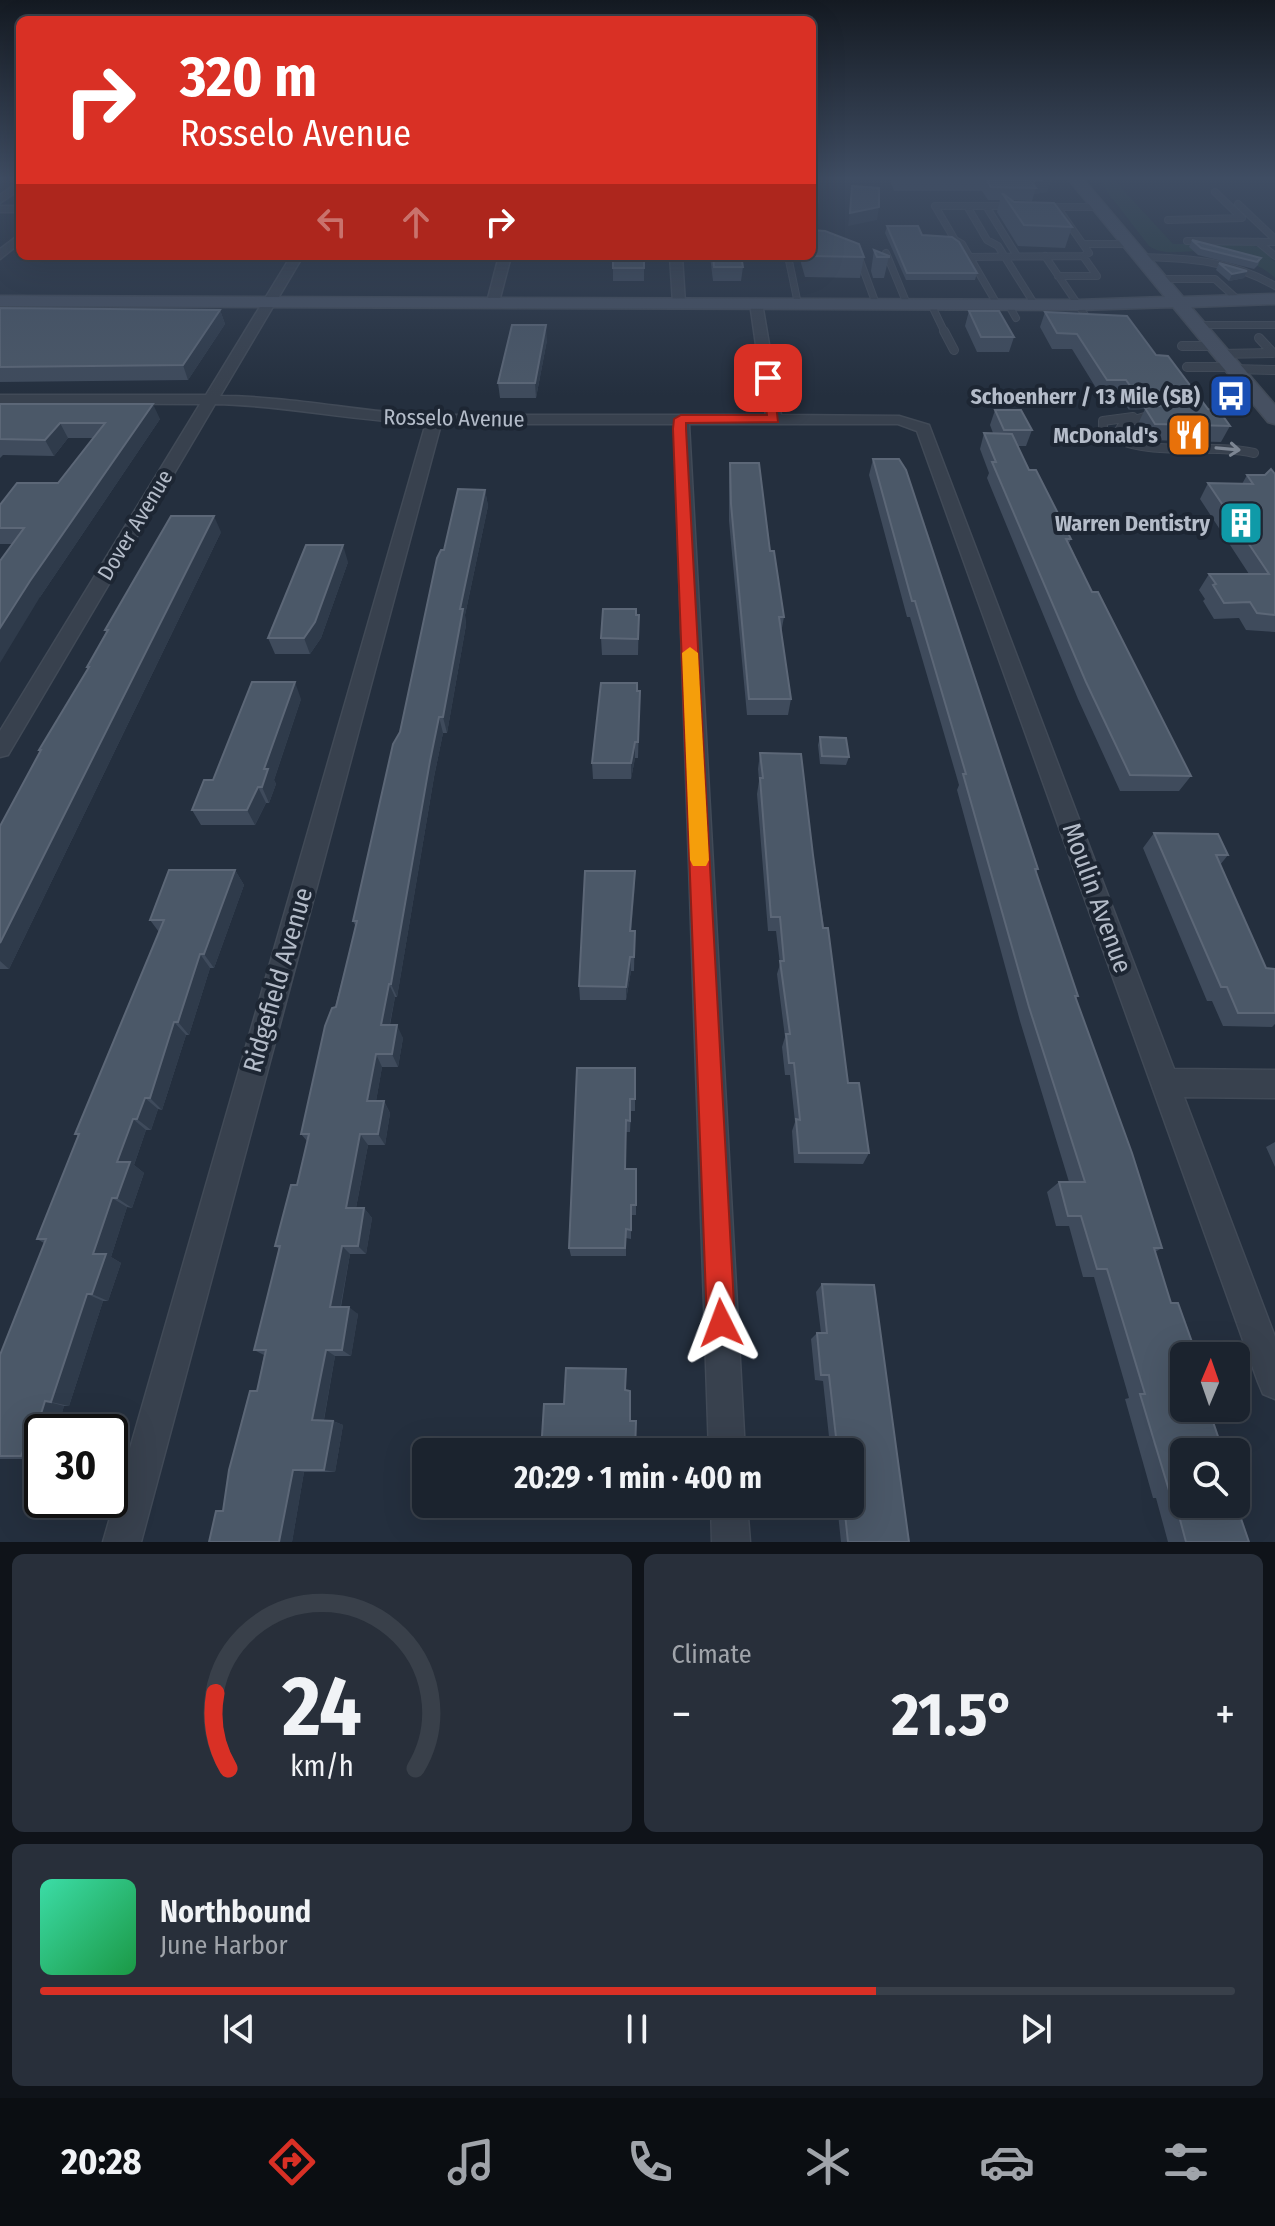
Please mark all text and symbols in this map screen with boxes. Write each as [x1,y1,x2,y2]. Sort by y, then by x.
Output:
text: 320 m [180,44,317,111]
icon: right [48,48,152,152]
text: Rosselo Avenue [180,112,411,156]
icon: left [310,200,354,244]
icon: ahead [394,200,438,244]
icon: right [478,200,522,244]
pin [734,344,802,412]
icon: arrive [746,356,790,400]
bus stop icon: Schoenherr / 13 Mile (SB) [1207,372,1255,420]
place label: Schoenherr / 13 Mile (SB) [970,383,1200,410]
street label: Rosselo Avenue [383,403,525,433]
restaurant icon: McDonald's [1165,411,1213,459]
place label: McDonald's [1053,422,1158,449]
one-way arrow [1214,442,1241,457]
street label: Dover Avenue [92,465,178,585]
building icon: Warren Dentistry [1217,499,1265,547]
place label: Warren Dentistry [1055,510,1211,537]
street label: Moulin Avenue [1056,819,1138,977]
street label: Ridgefield Avenue [237,884,319,1076]
position arrow [679,1281,763,1365]
north arrow [1170,1342,1250,1422]
map controls [1170,1342,1250,1518]
speed limit sign: 30 [24,1414,128,1518]
button: search [1170,1438,1250,1518]
text: 20:29 · 1 min · 400 m [514,1460,762,1496]
text: Climate [672,1639,752,1670]
text: 24 [281,1657,362,1757]
text: 21.5° [891,1679,1015,1751]
text: − [672,1688,691,1741]
text: + [1215,1688,1235,1741]
text: km/h [290,1749,354,1784]
text: Northbound [160,1894,311,1930]
text: June Harbor [160,1930,288,1961]
icon: previous [217,2007,261,2051]
icon: pause [615,2007,659,2051]
icon: next [1014,2007,1058,2051]
icon: directions [264,2134,320,2190]
icon: music [443,2134,499,2190]
icon: phone [622,2134,678,2190]
icon: climate [800,2134,856,2190]
icon: car [979,2134,1035,2190]
icon: filters [1158,2134,1214,2190]
text: 20:28 [61,2140,142,2184]

